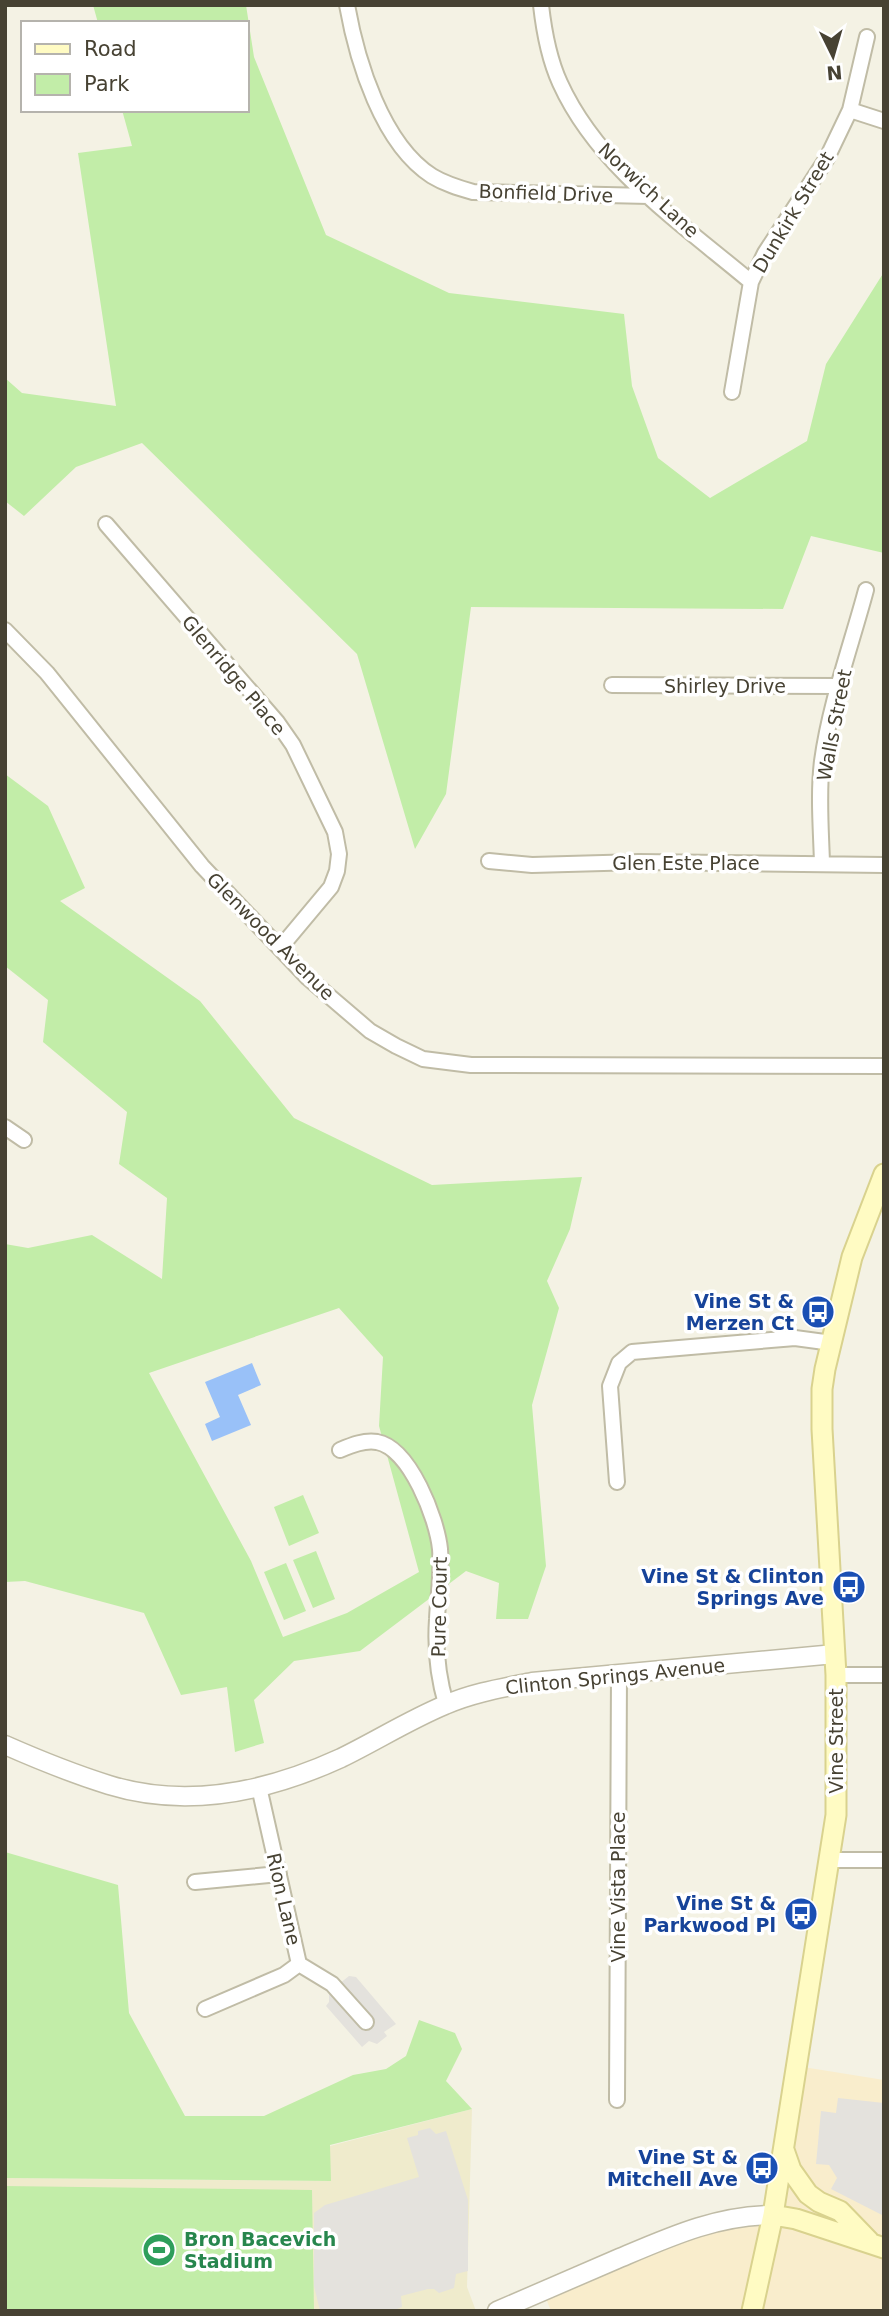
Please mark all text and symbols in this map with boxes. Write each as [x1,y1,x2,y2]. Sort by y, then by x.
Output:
legend [21,21,248,112]
north arrow [798,21,868,91]
text: Road [84,37,137,61]
text: N [826,61,843,85]
text: Park [84,72,130,96]
street label: Norwich Lane [594,138,704,242]
street label: Dunkirk Street [748,147,838,277]
street label: Bonfield Drive [478,180,614,206]
street label: Glenridge Place [178,611,290,739]
street label: Walls Street [812,667,856,783]
street label: Shirley Drive [664,675,786,697]
street label: Glen Este Place [612,852,760,874]
street label: Glenwood Avenue [203,868,339,1004]
place label: Vine St & Merzen Ct [686,1290,794,1334]
bus stop icon: Vine St & Merzen Ct [799,1293,837,1331]
street label: Pure Court [427,1557,451,1657]
place label: Vine St & Clinton Springs Ave [641,1565,824,1609]
bus stop icon: Vine St & Clinton Springs Ave [830,1568,868,1606]
street label: Clinton Springs Avenue [504,1654,726,1698]
street label: Vine Street [825,1688,847,1794]
street label: Vine Vista Place [607,1811,629,1963]
street label: Rion Lane [263,1851,305,1947]
place label: Vine St & Parkwood Pl [643,1892,776,1936]
bus stop icon: Vine St & Parkwood Pl [782,1895,820,1933]
place label: Vine St & Mitchell Ave [607,2146,738,2190]
bus stop icon: Vine St & Mitchell Ave [743,2149,781,2187]
place label: Bron Bacevich Stadium [184,2228,336,2272]
sports icon: Bron Bacevich Stadium [140,2231,178,2269]

